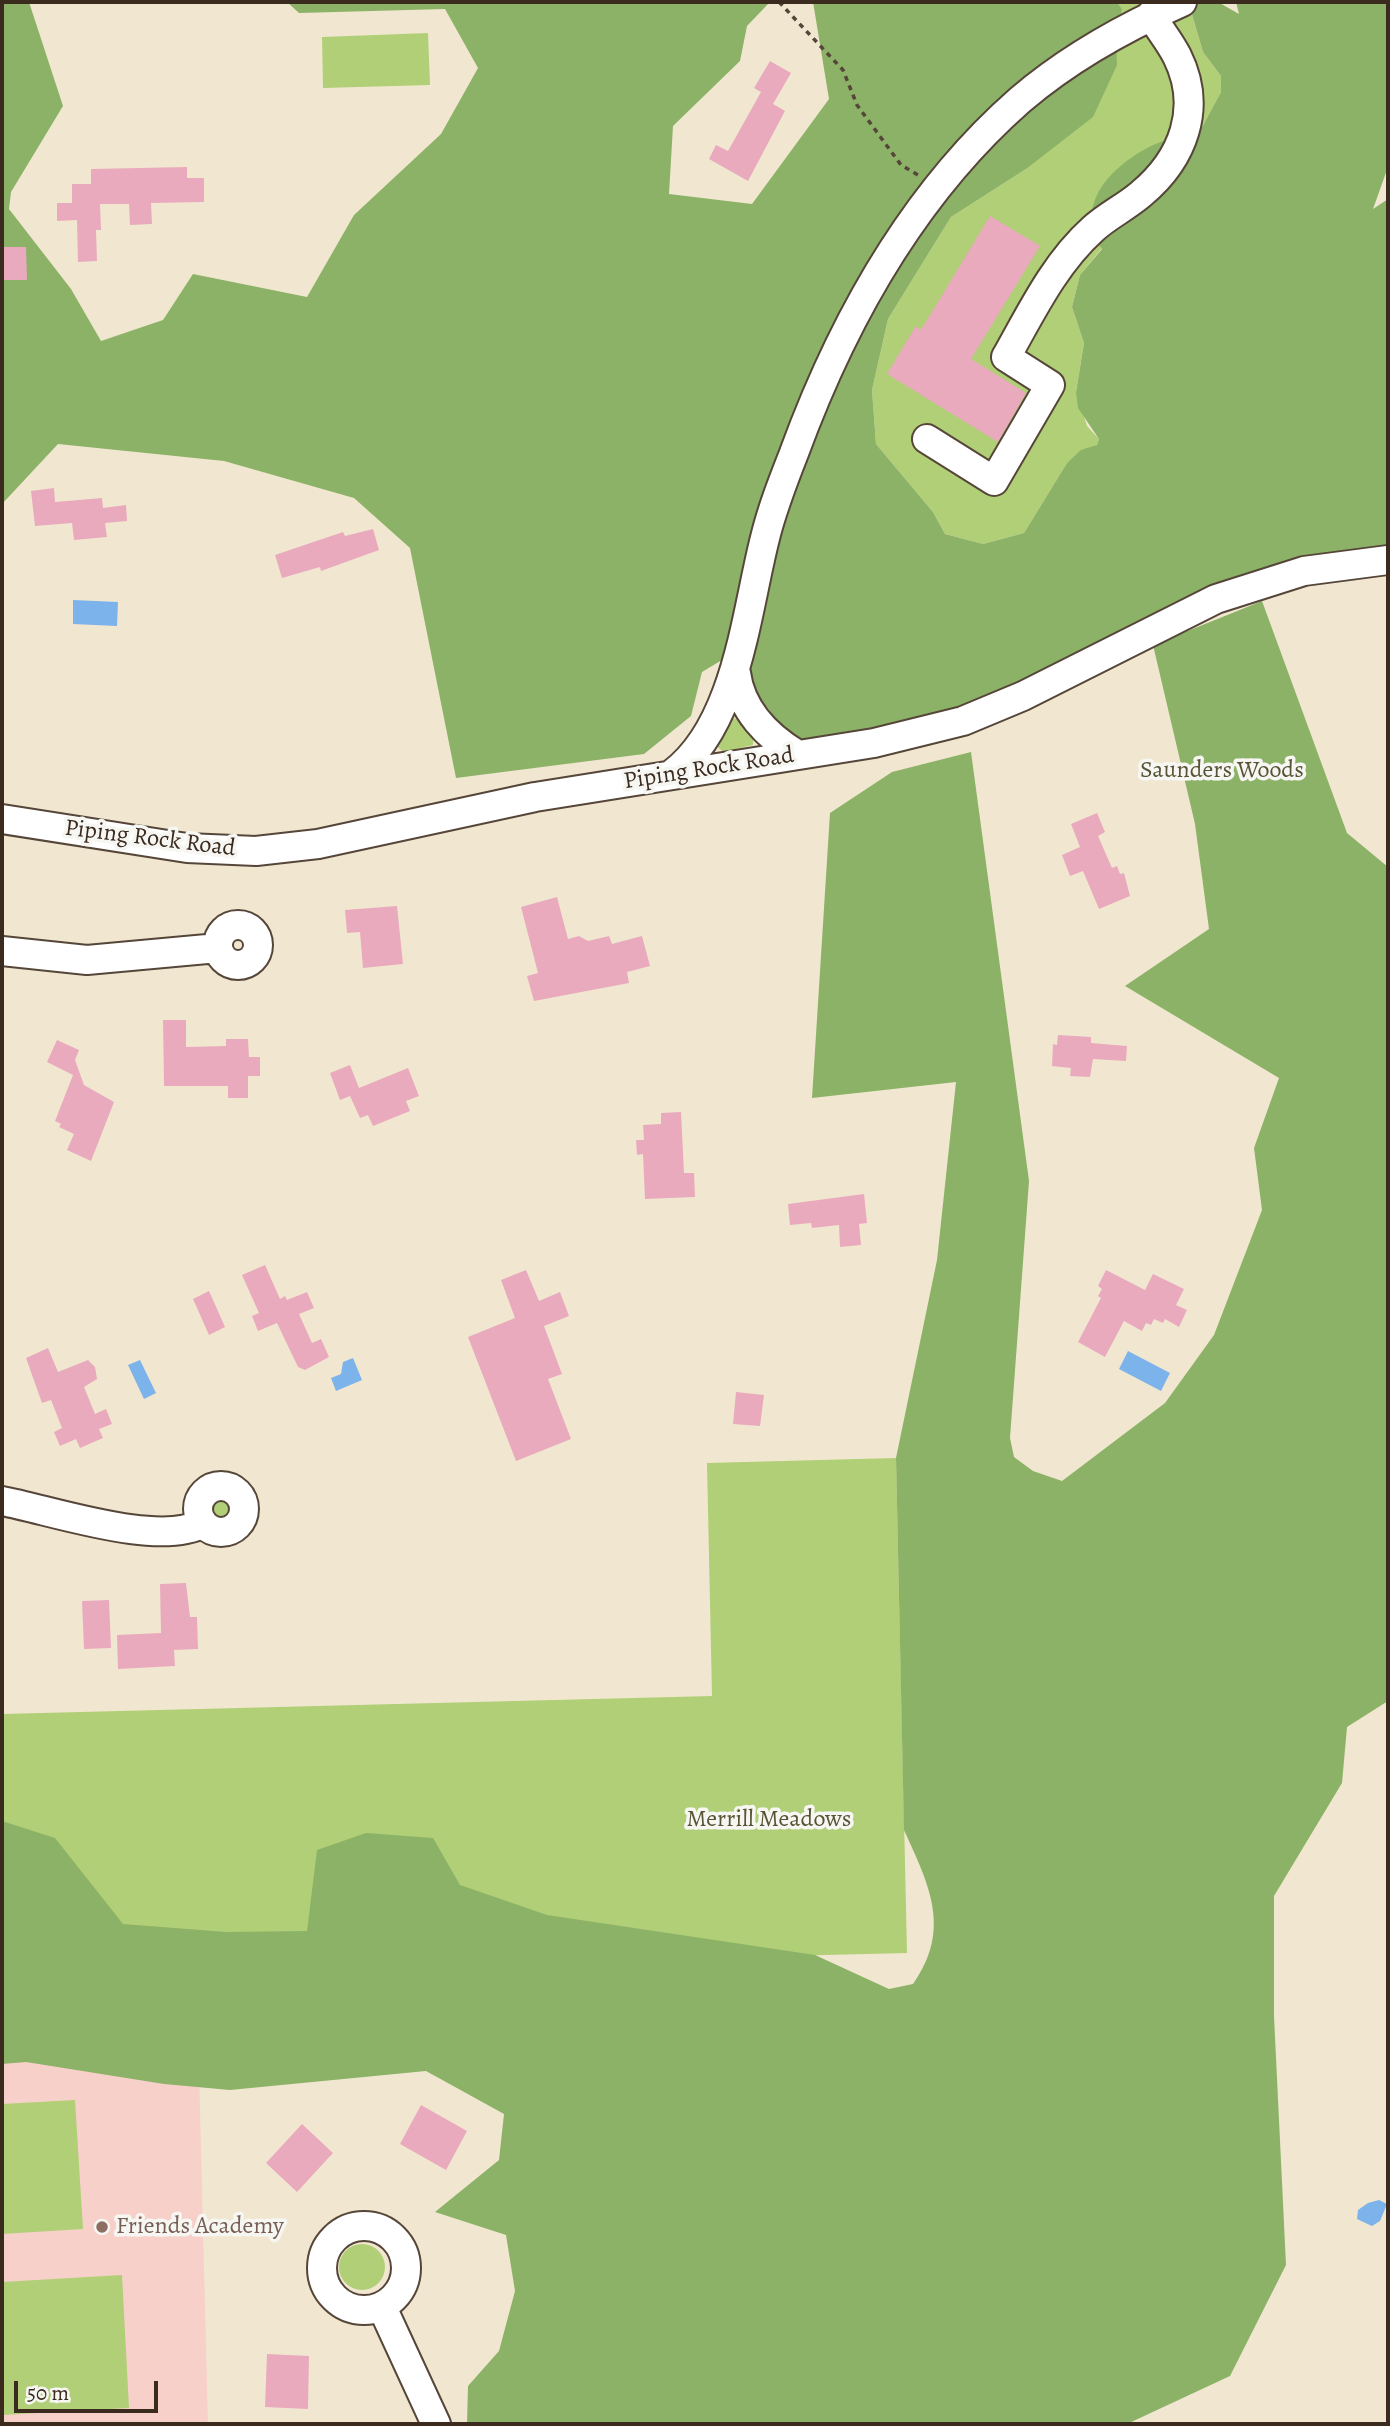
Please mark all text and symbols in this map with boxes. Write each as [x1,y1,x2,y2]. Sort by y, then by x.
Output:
street label: Piping Rock Road [622,741,796,797]
park label: Saunders Woods [1140,757,1304,785]
street label: Piping Rock Road [63,814,237,864]
park label: Merrill Meadows [686,1806,852,1834]
place label: Friends Academy [116,2213,284,2241]
marker: Friends Academy [94,2219,110,2235]
scale bar [18,2366,161,2410]
text: 50 m [27,2379,69,2407]

